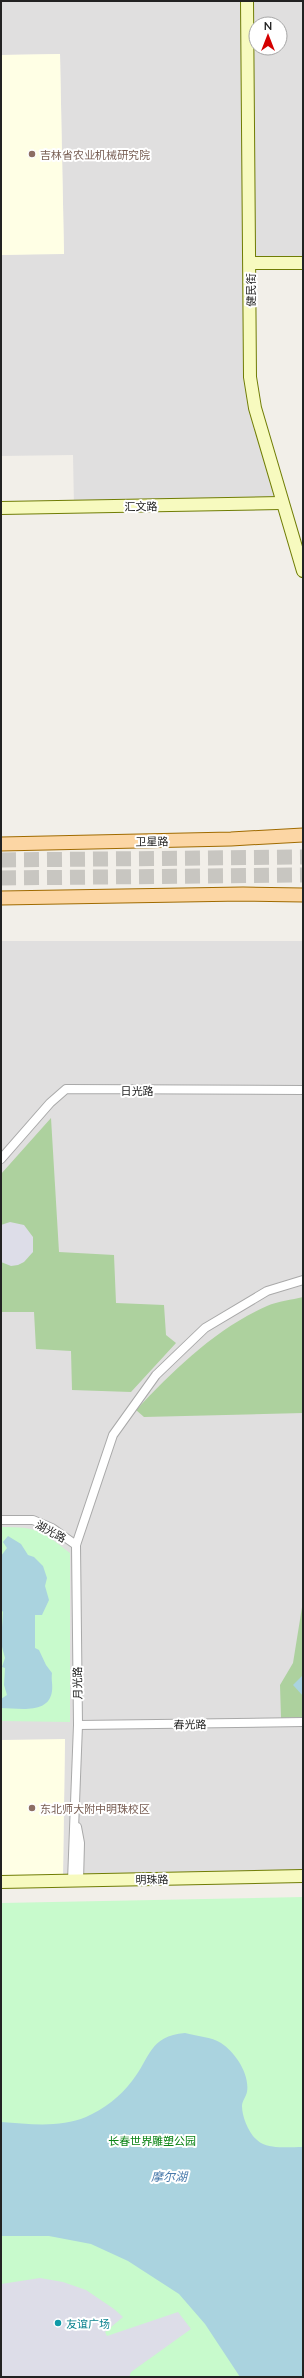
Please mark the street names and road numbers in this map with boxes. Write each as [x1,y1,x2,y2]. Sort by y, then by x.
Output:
street label: 健民街 [244,274,257,307]
street label: 汇文路 [124,499,158,513]
street label: 卫星路 [135,834,169,848]
street label: 日光路 [121,1084,154,1097]
street label: 湖光路 [33,1517,69,1545]
street label: 月光路 [70,1666,84,1700]
street label: 春光路 [173,1717,207,1731]
street label: 明珠路 [135,1872,169,1886]

